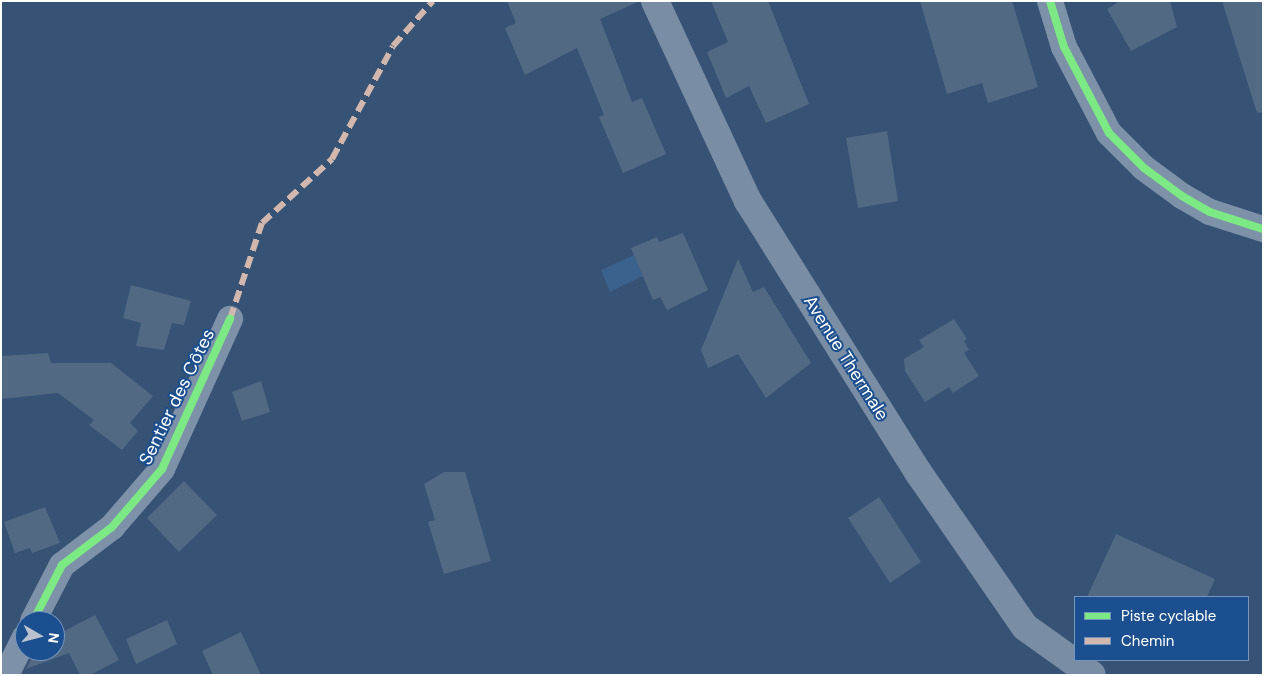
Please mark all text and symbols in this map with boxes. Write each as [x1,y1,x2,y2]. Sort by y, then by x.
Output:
street label: Avenue Thermale [799,291,893,425]
street label: Sentier des Côtes [135,325,219,469]
legend [1074,596,1249,661]
text: Piste cyclable [1121,606,1216,626]
north arrow [15,611,65,661]
text: Chemin [1121,631,1174,651]
text: N [44,632,63,644]

